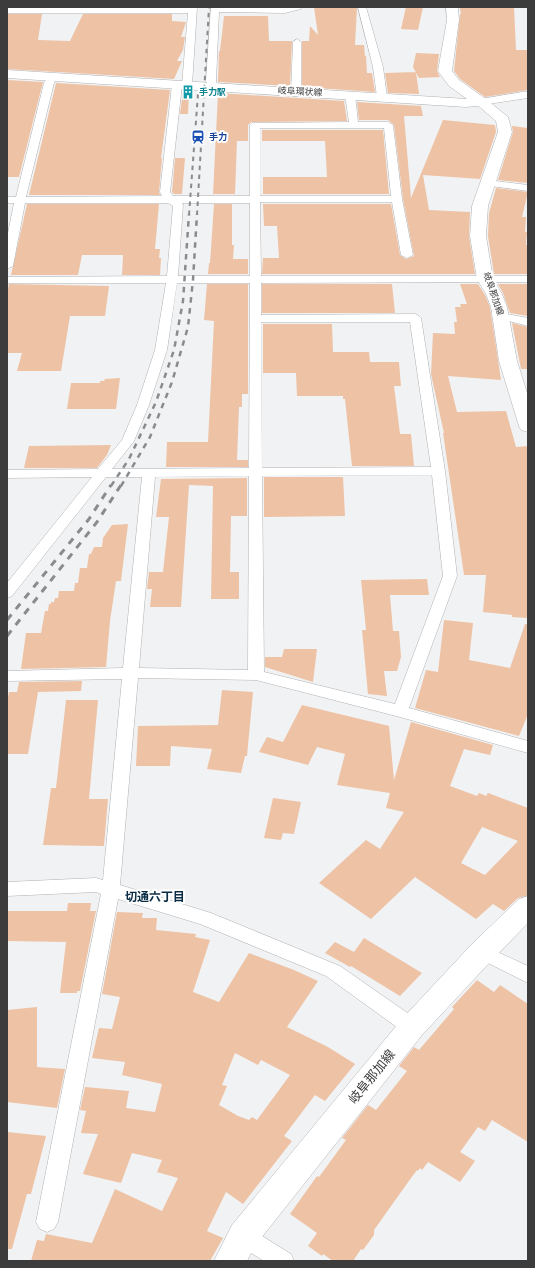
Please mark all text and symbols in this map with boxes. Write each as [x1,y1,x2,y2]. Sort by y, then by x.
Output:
building icon: 手力駅 [180,84,196,100]
street label: 岐阜環状線 [277,84,324,99]
place label: 手力駅 [199,87,226,98]
station icon: 手力 [190,129,206,145]
place label: 手力 [209,132,227,143]
street label: 岐阜那加線 [480,271,506,318]
district label: 切通六丁目 [125,890,185,904]
street label: 岐阜那加線 [345,1047,399,1107]

